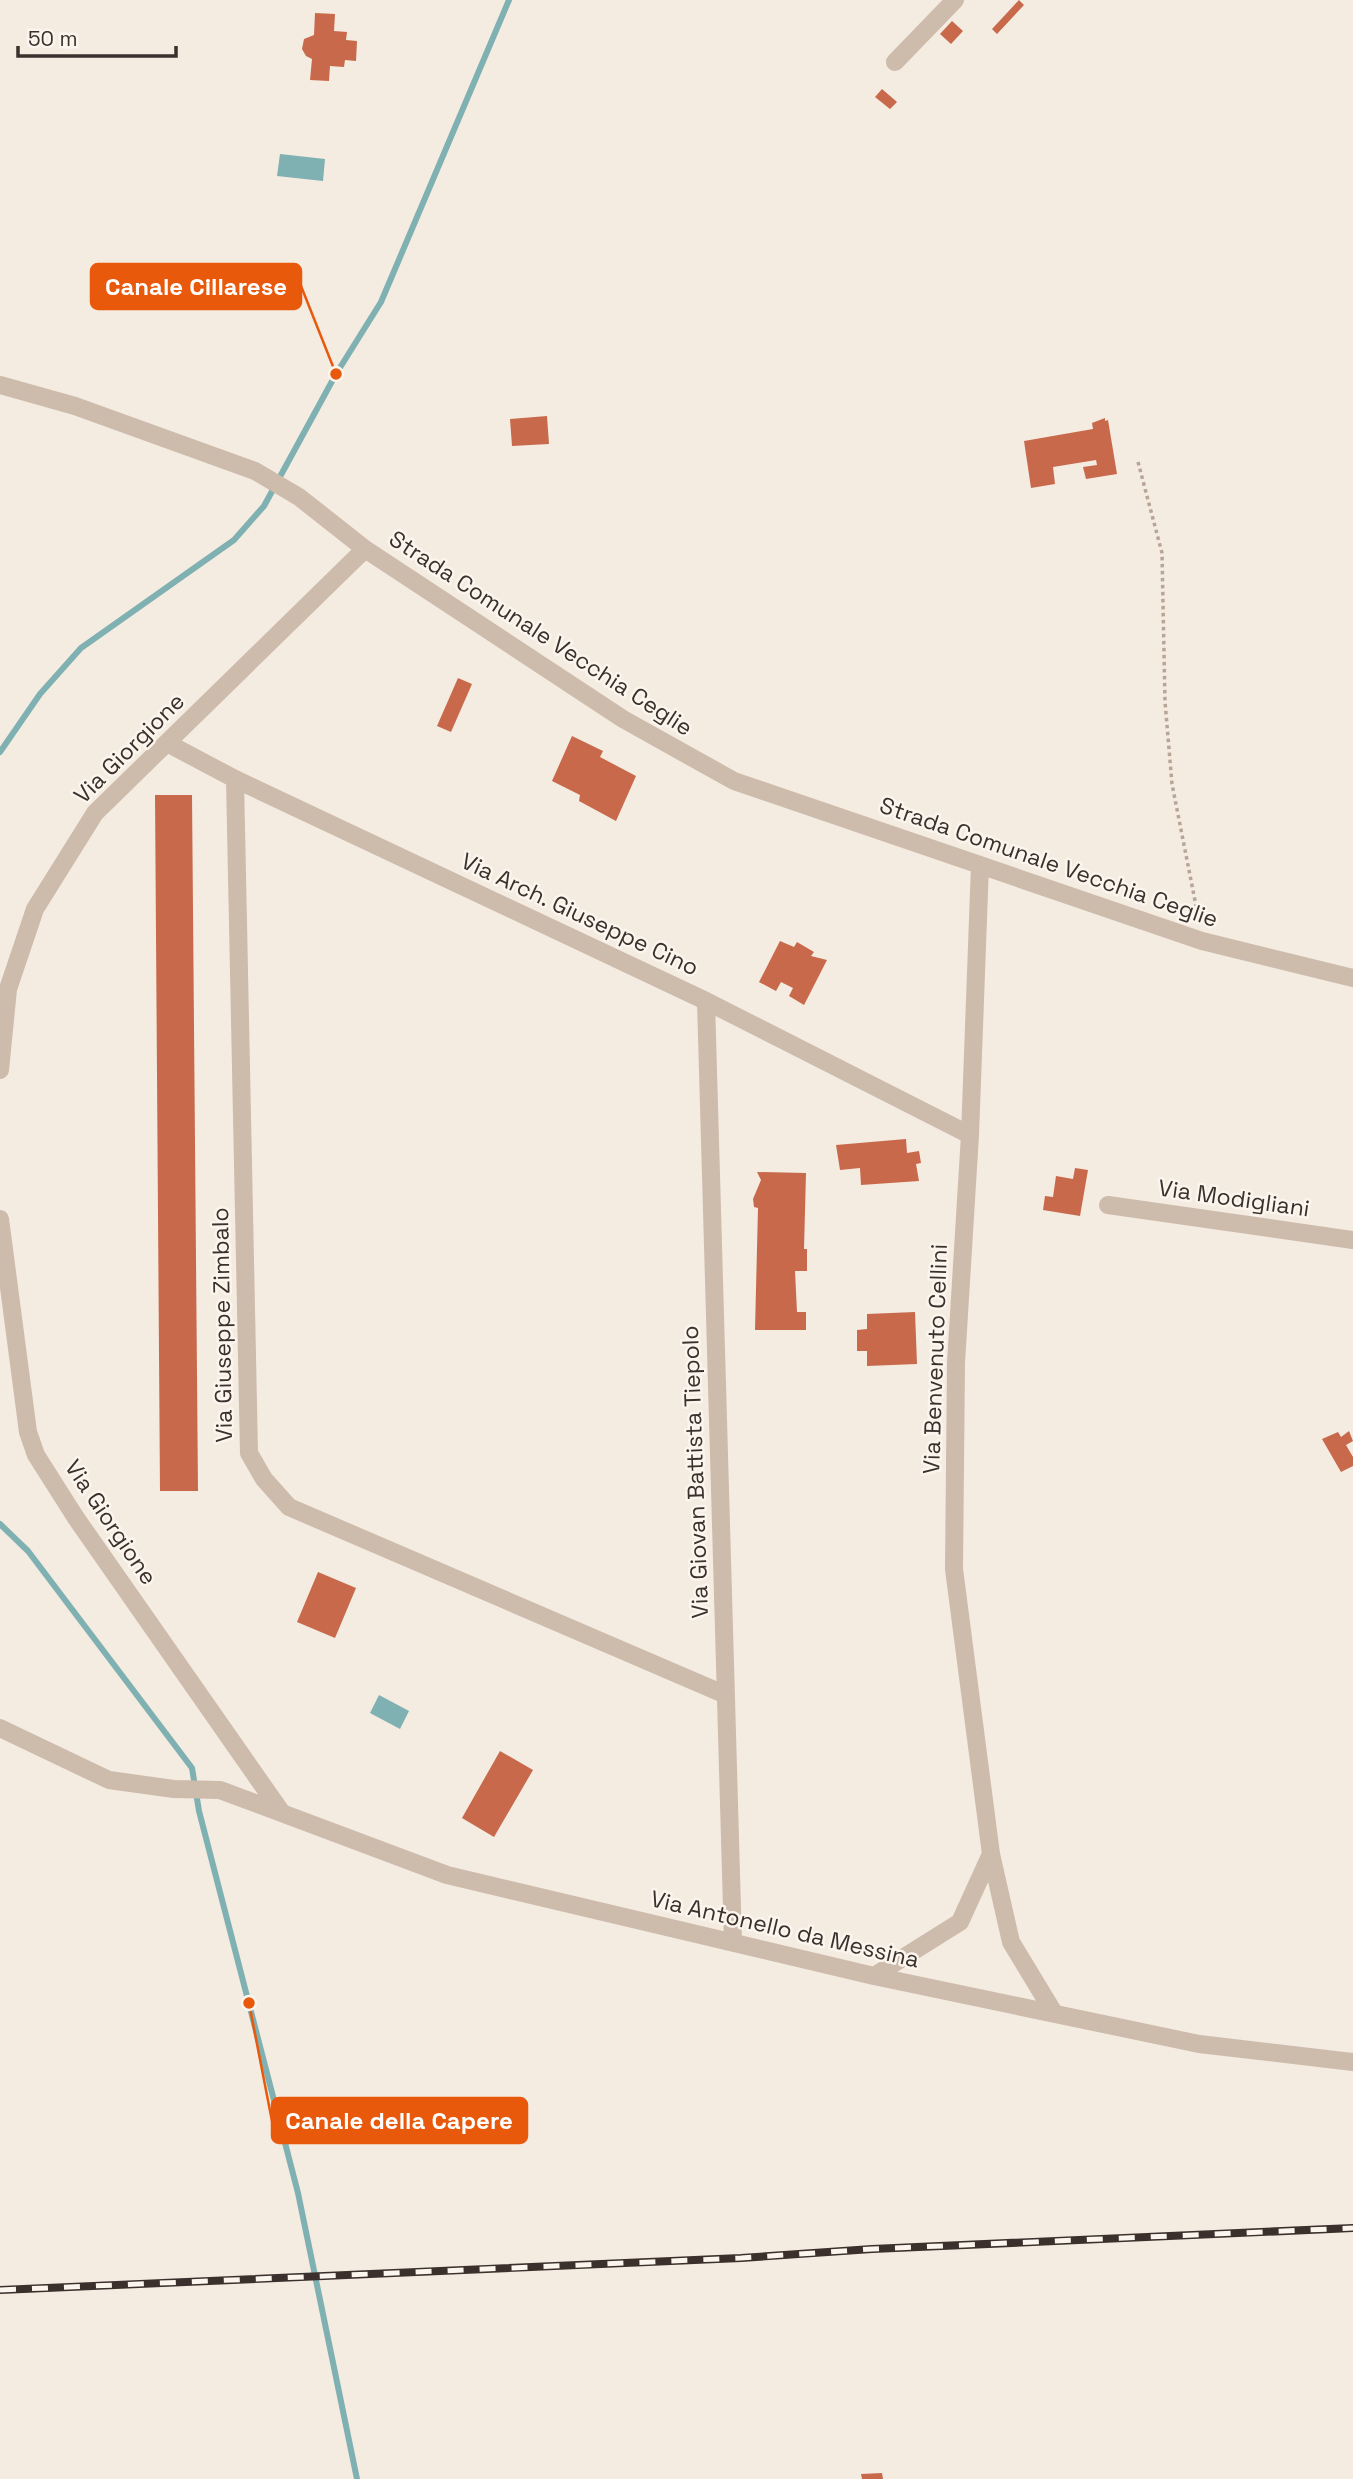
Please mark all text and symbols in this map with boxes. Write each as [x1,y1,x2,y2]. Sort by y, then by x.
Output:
scale bar [18,14,175,58]
text: 50 m [28,25,78,52]
callout: Canale Cillarese [91,264,301,309]
text: Canale Cillarese [105,271,287,302]
street label: Strada Comunale Vecchia Ceglie [384,523,698,743]
street label: Via Giorgione [67,686,191,810]
street label: Strada Comunale Vecchia Ceglie [876,790,1222,934]
street label: Via Arch. Giuseppe Cino [456,846,704,982]
street label: Via Modigliani [1156,1173,1312,1223]
street label: Via Giuseppe Zimbalo [205,1207,239,1443]
street label: Via Benvenuto Cellini [916,1243,954,1475]
street label: Via Giovan Battista Tiepolo [675,1325,715,1619]
street label: Via Giorgione [58,1454,164,1590]
street label: Via Antonello da Messina [648,1883,922,1975]
callout: Canale della Capere [272,2098,527,2143]
text: Canale della Capere [285,2105,513,2136]

